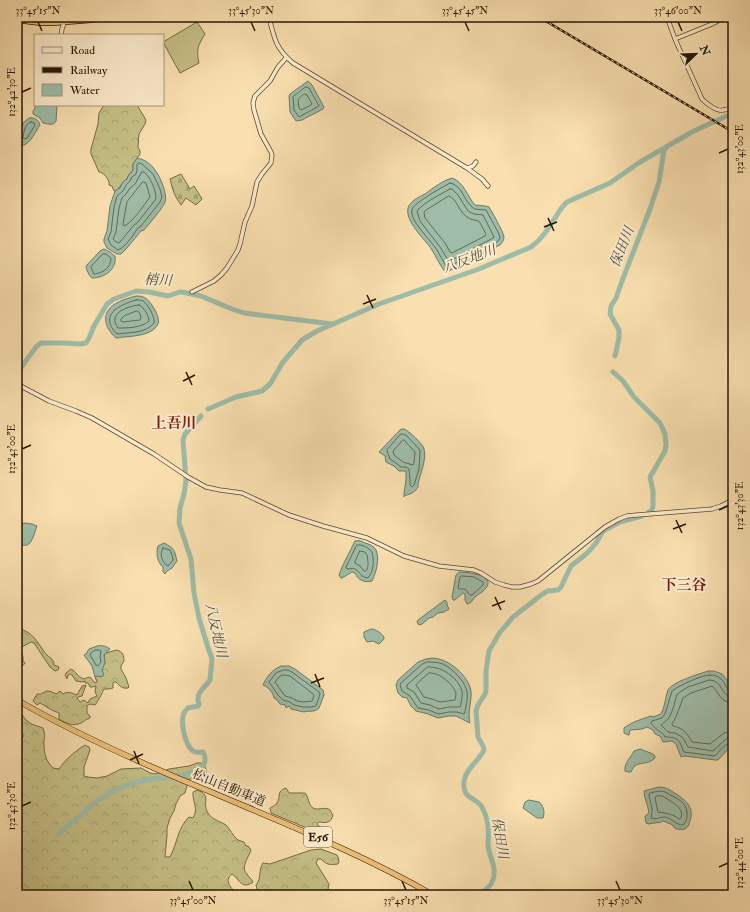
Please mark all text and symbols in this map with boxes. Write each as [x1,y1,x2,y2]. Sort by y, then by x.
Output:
text: 33°45'15"N [16,5,60,17]
text: 33°45'30"N [228,5,274,17]
text: 33°45'45"N [442,5,488,17]
text: 33°46'00"N [654,5,702,17]
legend [34,34,164,106]
north arrow [676,34,716,74]
text: N [696,42,713,58]
text: Road [70,43,95,58]
text: Railway [70,63,108,78]
text: 132°42'30"E [6,67,18,117]
text: Water [69,83,100,98]
text: 132°43'00"E [734,124,746,174]
water label: 保田川 [606,222,638,270]
water label: 八反地川 [440,240,500,277]
water label: 梢川 [144,271,174,289]
district label: 上吾川 [151,414,197,433]
text: 132°43'00"E [6,424,18,474]
text: 132°43'30"E [734,482,746,530]
district label: 下三谷 [661,576,707,595]
water label: 八反地川 [201,601,231,661]
street label: 松山自動車道 [190,766,268,810]
text: 132°43'30"E [6,782,18,830]
water label: 保田川 [488,816,512,862]
road number: E56 [304,827,332,847]
text: 132°44'00"E [734,837,746,889]
text: 33°45'00"N [169,895,217,907]
text: 33°45'15"N [384,895,428,907]
text: 33°45'30"N [597,895,643,907]

